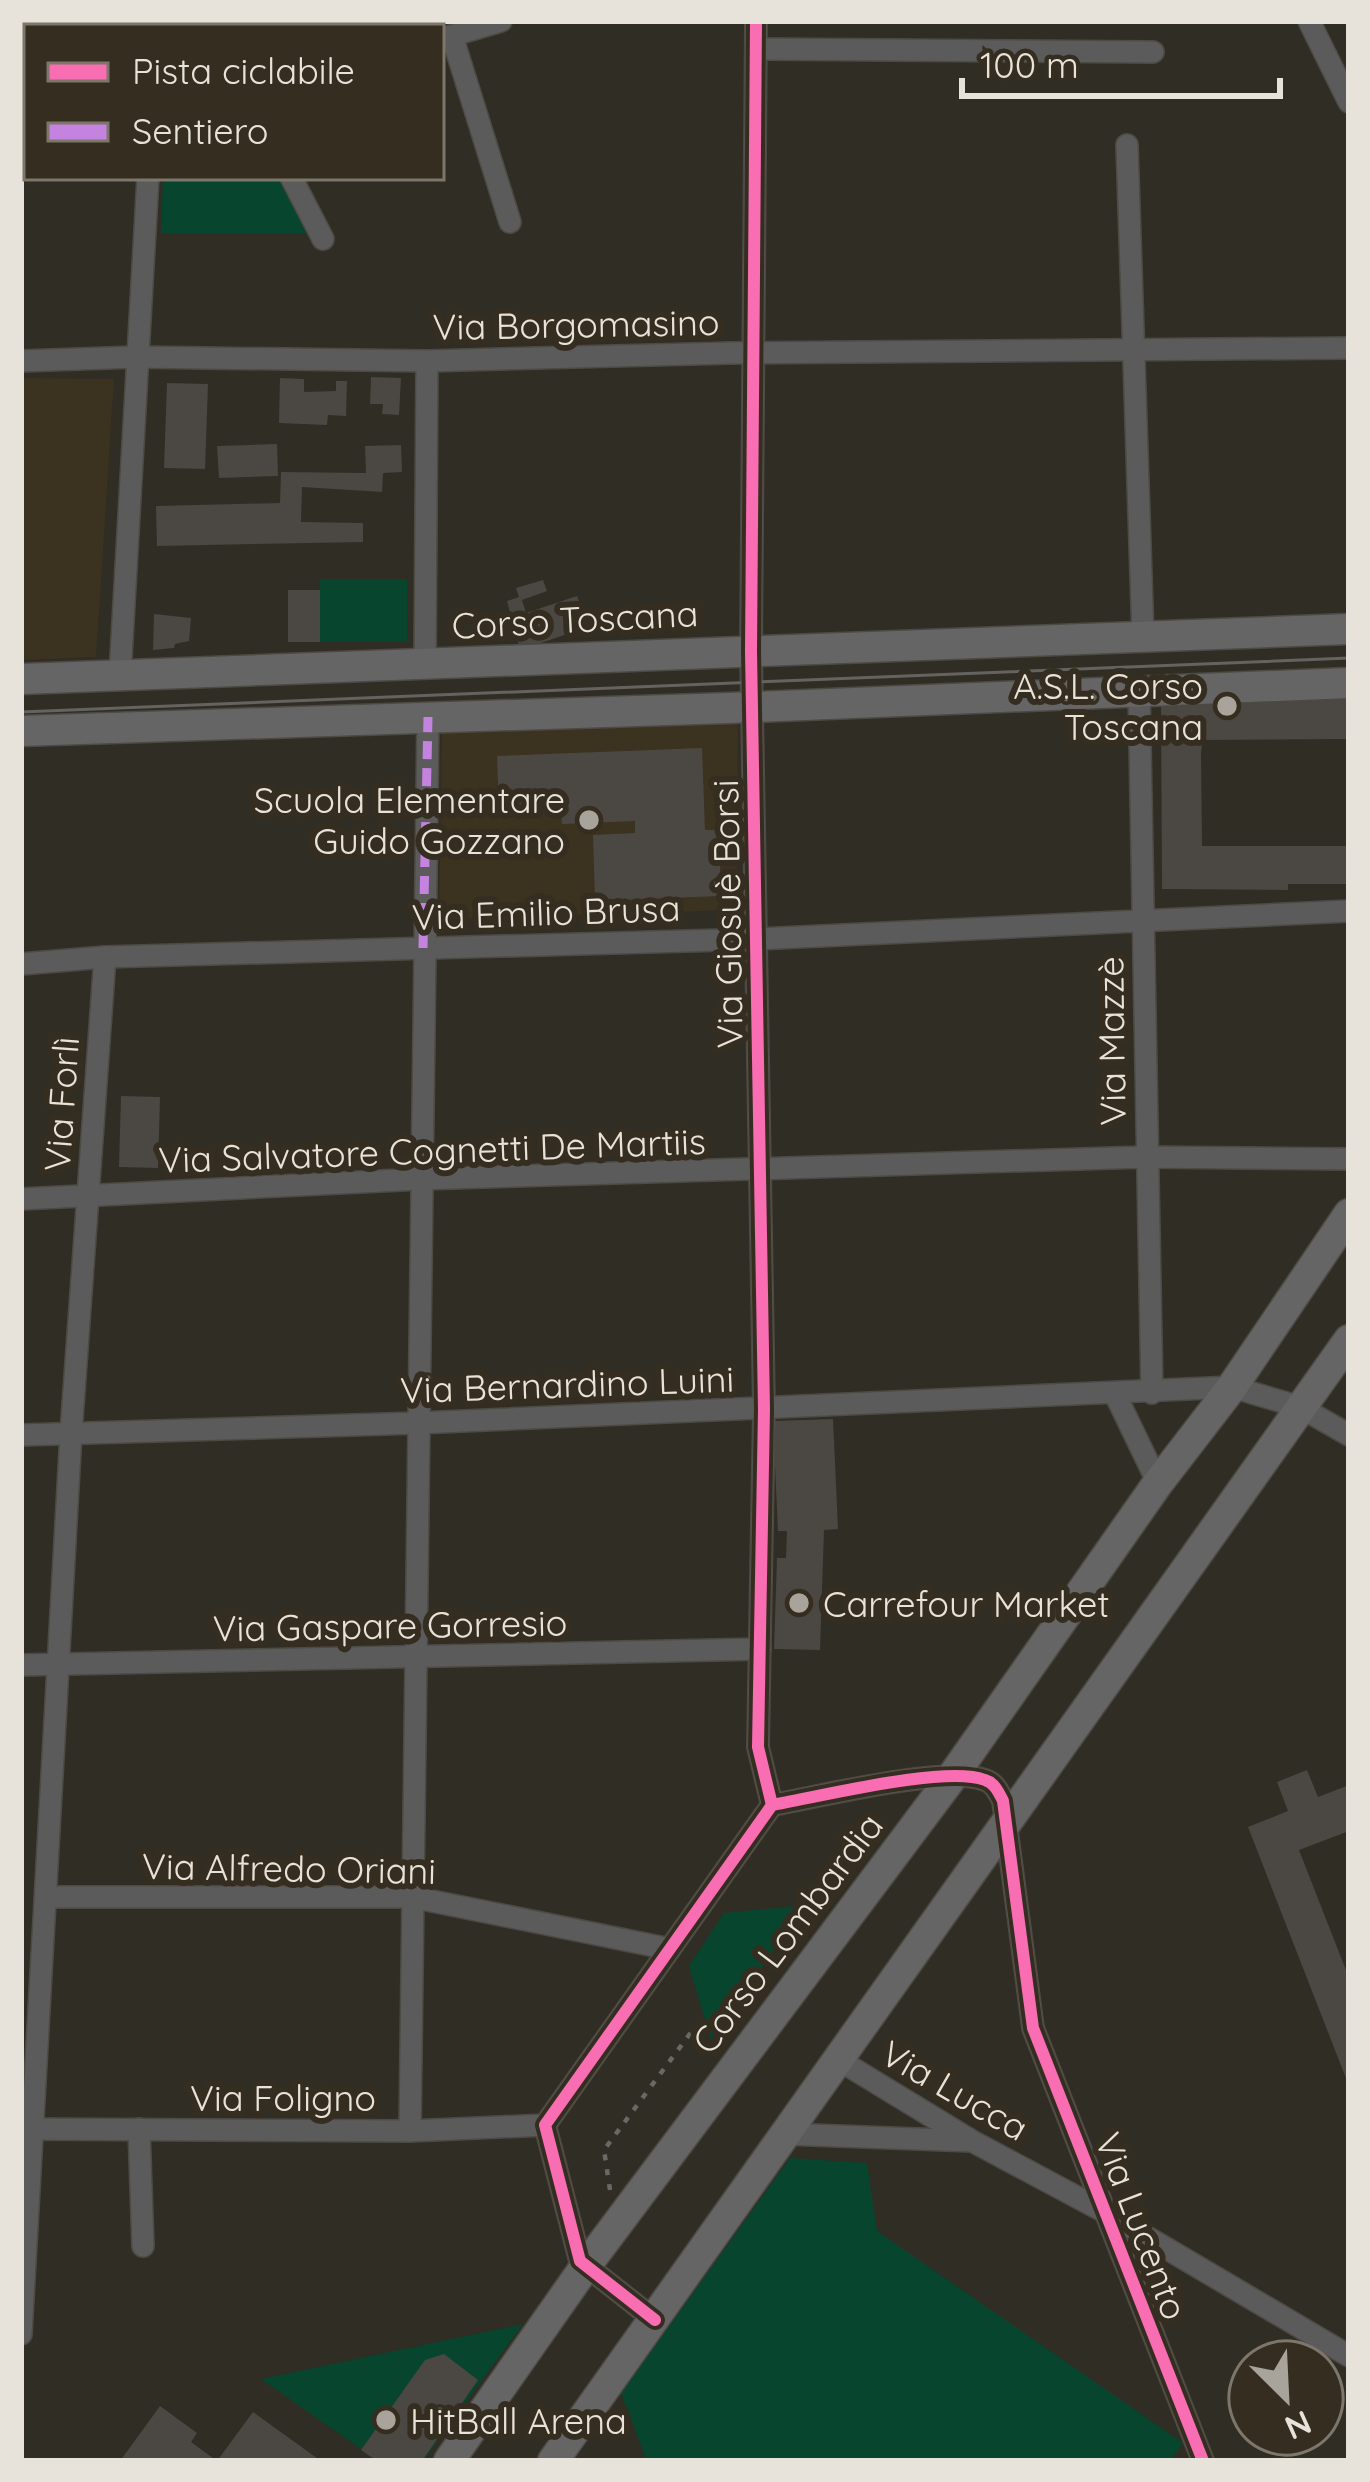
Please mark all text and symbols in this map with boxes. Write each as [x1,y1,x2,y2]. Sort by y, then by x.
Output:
legend [24,24,444,180]
scale bar [962,24,1280,98]
text: 100 m [980,42,1079,87]
text: Pista ciclabile [132,48,355,93]
text: Sentiero [132,108,268,153]
street label: Via Borgomasino [432,299,720,349]
street label: Corso Toscana [451,590,699,648]
place label: A.S.L. Corso Toscana [1013,663,1203,749]
marker: A.S.L. Corso Toscana [1214,693,1240,719]
place label: Scuola Elementare Guido Gozzano [254,777,565,863]
street label: Via Giosuè Borsi [702,779,752,1049]
marker: Scuola Elementare Guido Gozzano [576,807,602,833]
street label: Via Emilio Brusa [411,885,681,939]
street label: Via Mazzè [1087,956,1135,1126]
street label: Via Forlì [34,1035,88,1173]
street label: Via Salvatore Cognetti De Martiis [158,1118,706,1182]
street label: Via Bernardino Luini [399,1356,735,1412]
place label: Carrefour Market [823,1581,1110,1626]
marker: Carrefour Market [786,1590,812,1616]
street label: Via Gaspare Gorresio [212,1599,568,1651]
street label: Corso Lombardia [682,1804,892,2062]
street label: Via Alfredo Oriani [142,1843,436,1893]
street label: Via Lucca [874,2030,1036,2150]
street label: Via Foligno [190,2075,376,2120]
street label: Via Lucento [1086,2126,1198,2326]
north arrow [1226,2338,1346,2458]
place label: HitBall Arena [410,2398,627,2443]
text: N [1279,2402,1318,2450]
marker: HitBall Arena [373,2407,399,2433]

